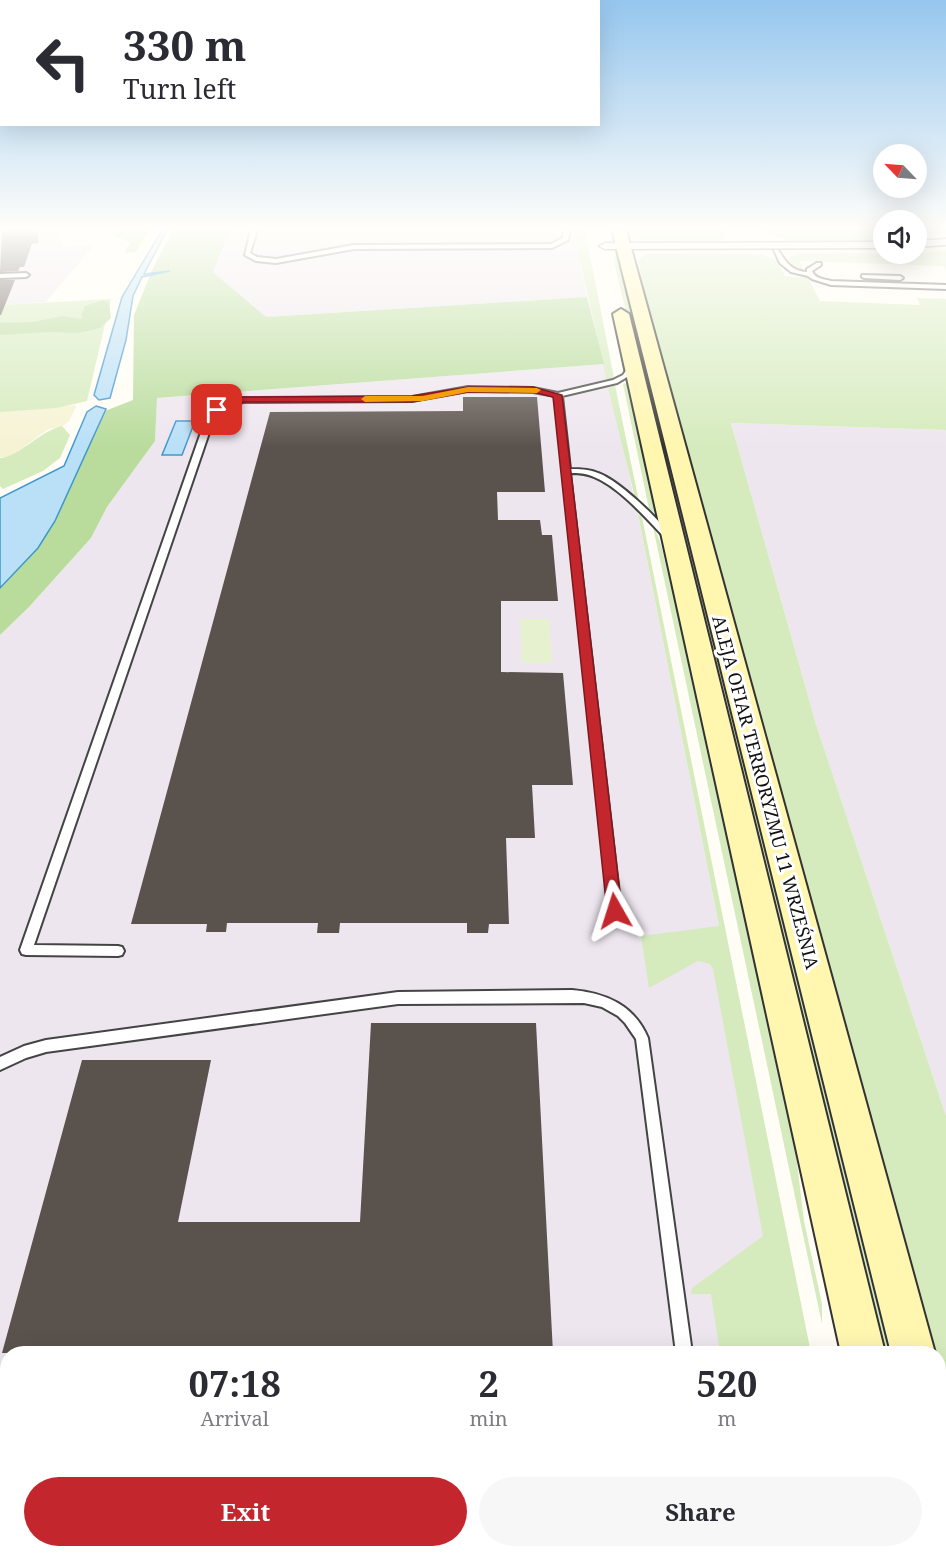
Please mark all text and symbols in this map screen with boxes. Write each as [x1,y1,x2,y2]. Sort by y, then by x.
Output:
text: 330 m [123,16,247,73]
icon: left [24,24,102,102]
text: Turn left [123,70,236,107]
north arrow [873,144,927,198]
map controls [873,144,927,264]
button: sound [873,210,927,264]
pin [191,384,242,435]
icon: arrive [200,393,233,426]
street label: ALEJA OFIAR TERRORYZMU 11 WRZEŚNIA [707,612,825,972]
position arrow [583,879,647,943]
text: 07:18 [189,1359,281,1408]
text: 2 [478,1359,499,1408]
text: 520 [696,1359,757,1408]
text: Arrival [201,1405,269,1432]
text: min [470,1405,508,1432]
text: m [717,1405,736,1432]
button: Exit [24,1477,467,1546]
button: Share [479,1477,922,1546]

